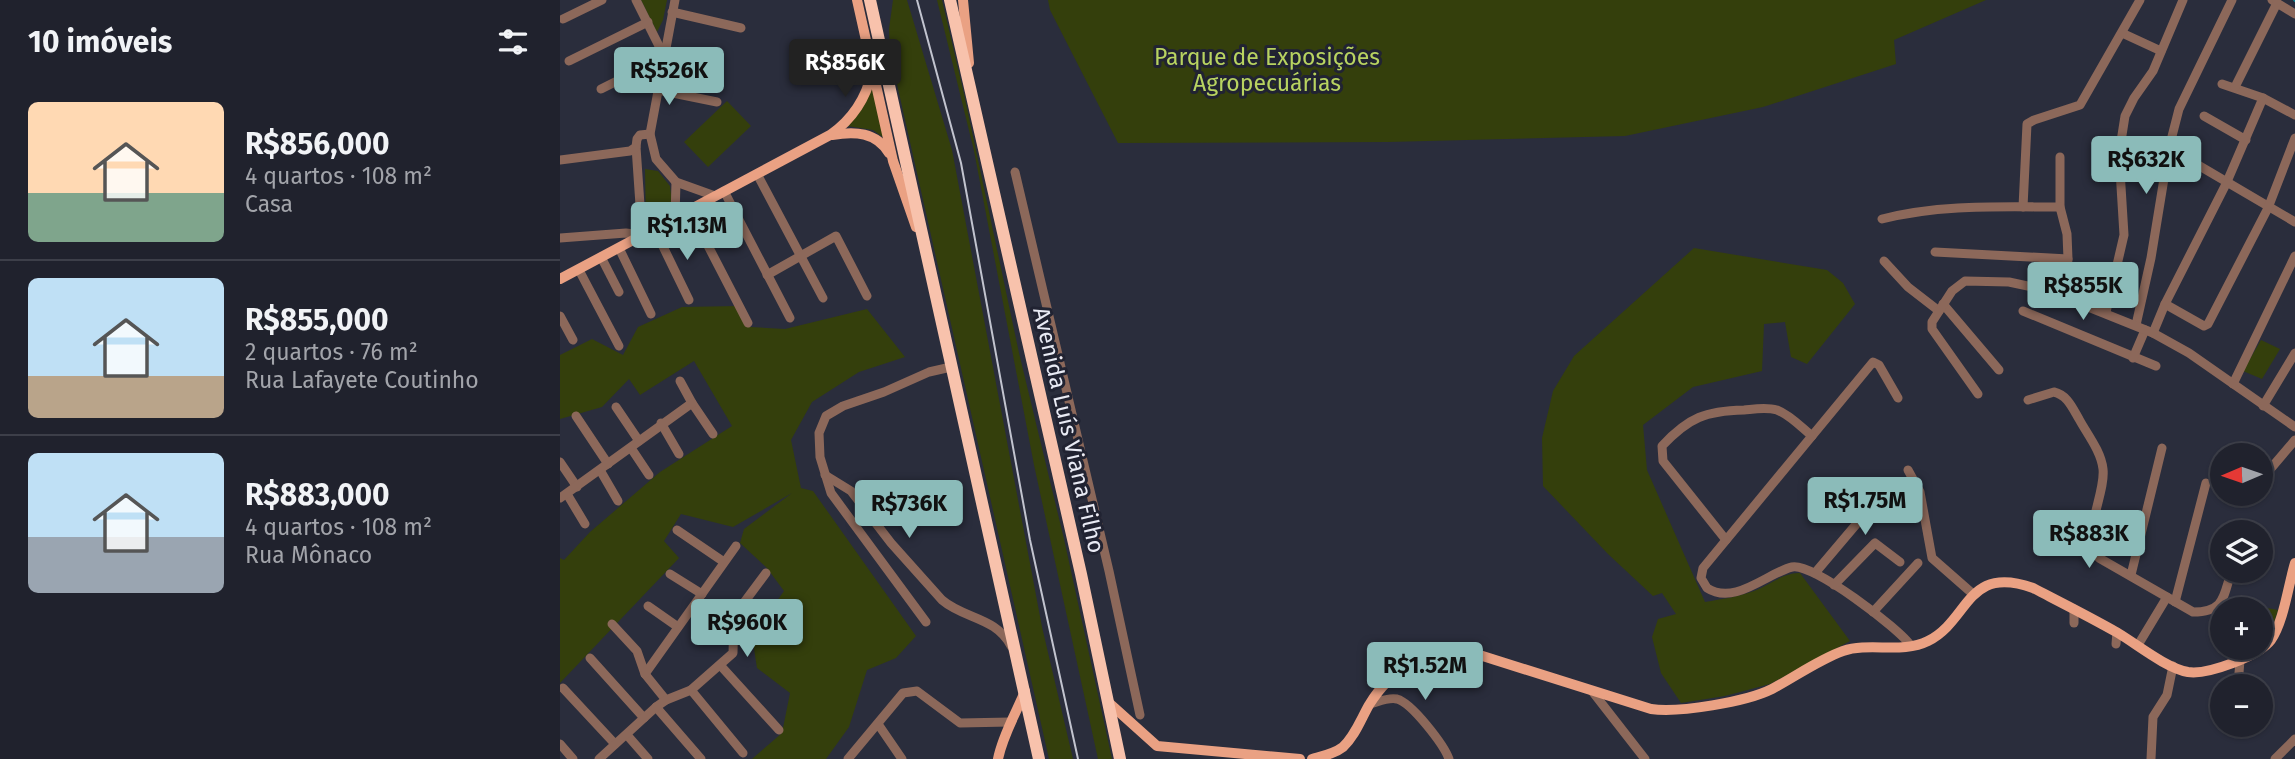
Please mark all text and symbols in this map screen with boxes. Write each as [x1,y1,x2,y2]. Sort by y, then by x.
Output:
icon: filters [494,23,532,61]
text: 10 imóveis [28,24,172,60]
pin: R$856K [788,40,902,99]
park label: Parque de Exposições Agropecuárias [1154,43,1380,97]
pin: R$526K [612,48,726,107]
text: R$856K [805,48,885,76]
text: R$526K [630,56,708,84]
text: R$856,000 [245,126,390,162]
icon: home [84,130,168,214]
pin: R$632K [2089,136,2203,196]
text: R$632K [2107,145,2185,173]
text: 4 quartos · 108 m² [245,162,432,190]
text: Casa [245,190,293,218]
pin: R$1.13M [622,202,752,262]
text: R$1.13M [647,211,727,239]
pin: R$855K [2026,262,2140,322]
text: R$855K [2043,271,2123,299]
text: R$855,000 [245,302,389,338]
street label: Avenida Luís Viana Filho [1027,304,1111,556]
icon: home [84,306,168,390]
text: 2 quartos · 76 m² [245,338,418,366]
text: Rua Lafayete Coutinho [245,366,479,394]
north arrow [2210,443,2273,506]
map controls [2210,443,2273,737]
text: R$883,000 [245,477,390,513]
pin: R$1.75M [1800,477,1930,537]
pin: R$736K [852,480,966,540]
icon: home [84,481,168,565]
text: R$1.75M [1824,486,1906,514]
text: R$736K [871,489,947,517]
pin: R$883K [2032,510,2146,570]
text: 4 quartos · 108 m² [245,513,432,541]
text: R$883K [2049,519,2129,547]
button: layers [2210,520,2273,583]
text: Rua Mônaco [245,541,372,569]
button: + [2210,597,2273,660]
pin: R$960K [690,600,804,659]
text: R$960K [707,608,787,636]
pin: R$1.52M [1360,642,1490,702]
text: R$1.52M [1383,651,1467,679]
button: − [2210,674,2273,737]

